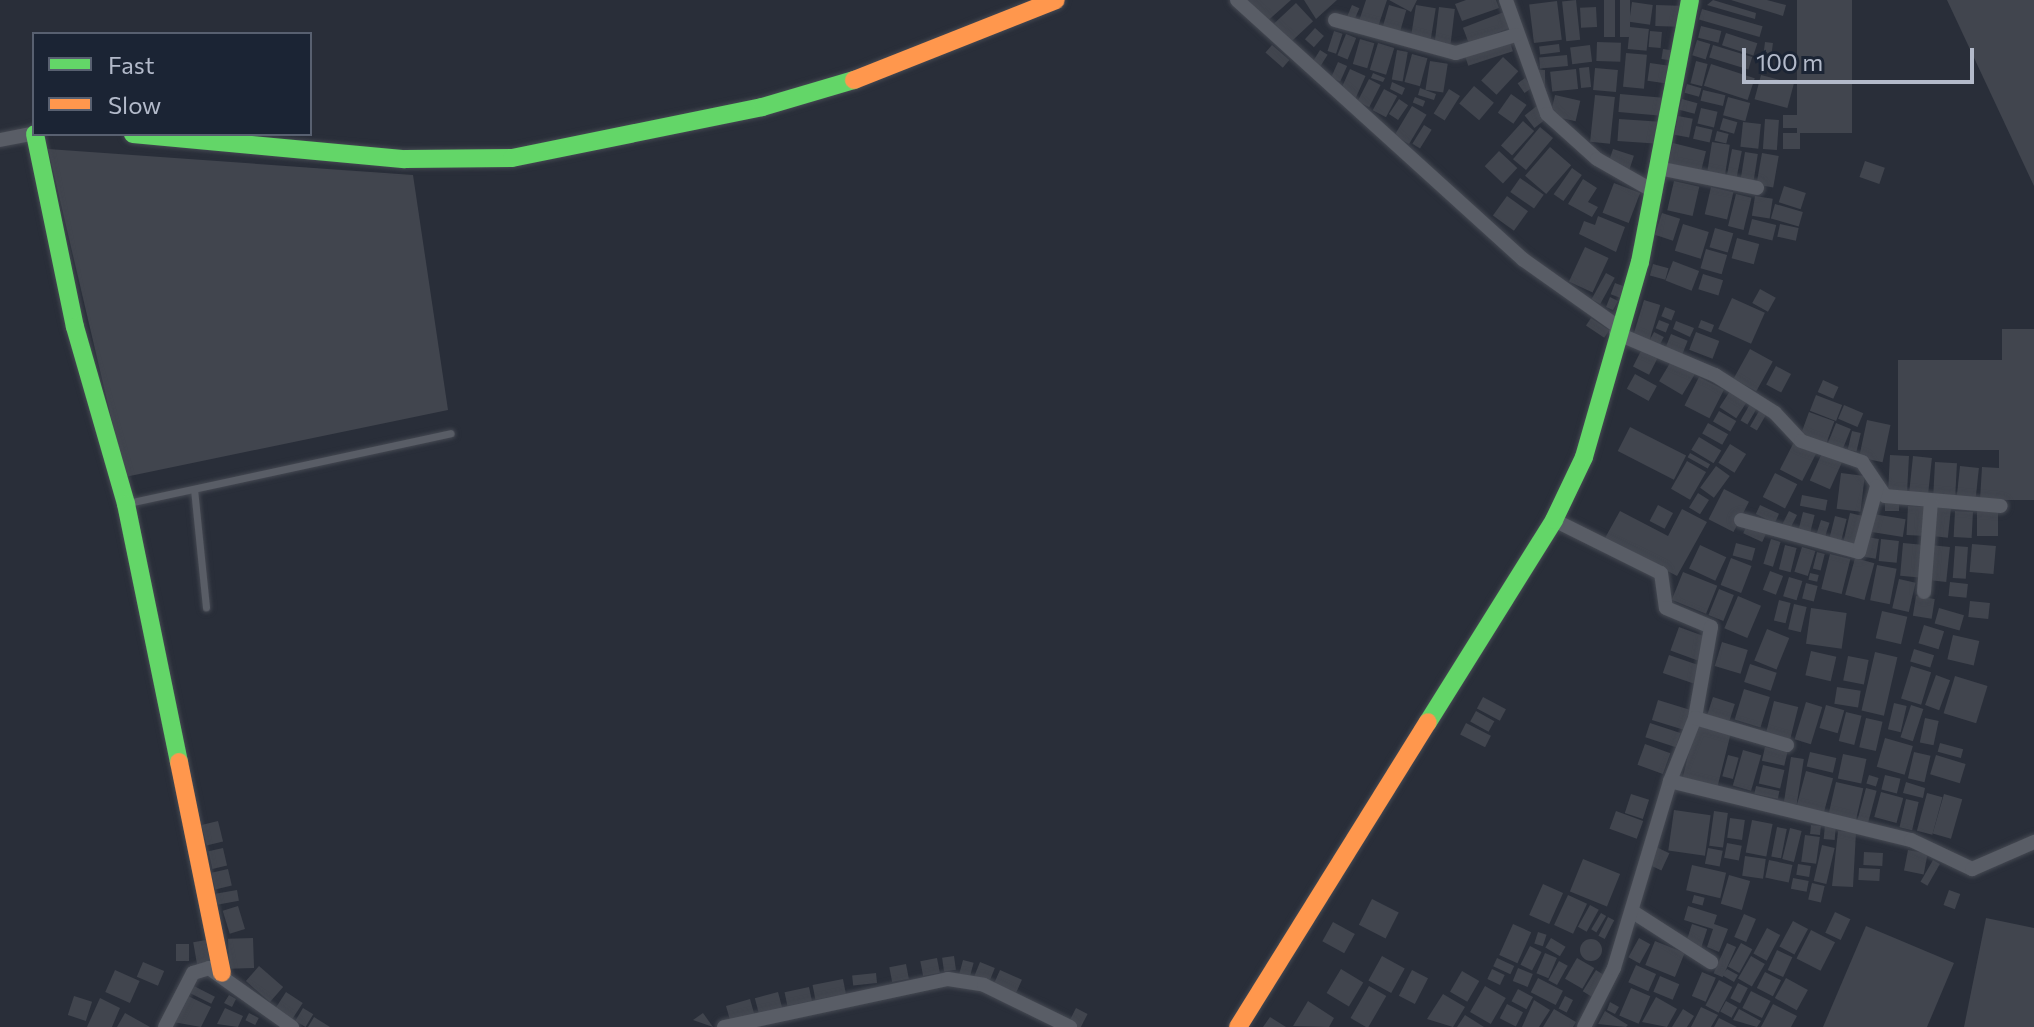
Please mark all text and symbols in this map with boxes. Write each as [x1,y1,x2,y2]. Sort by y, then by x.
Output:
legend [32,32,312,136]
scale bar [1746,32,1978,82]
text: 100 m [1756,47,1823,76]
text: Fast [108,50,155,79]
text: Slow [108,90,161,119]

